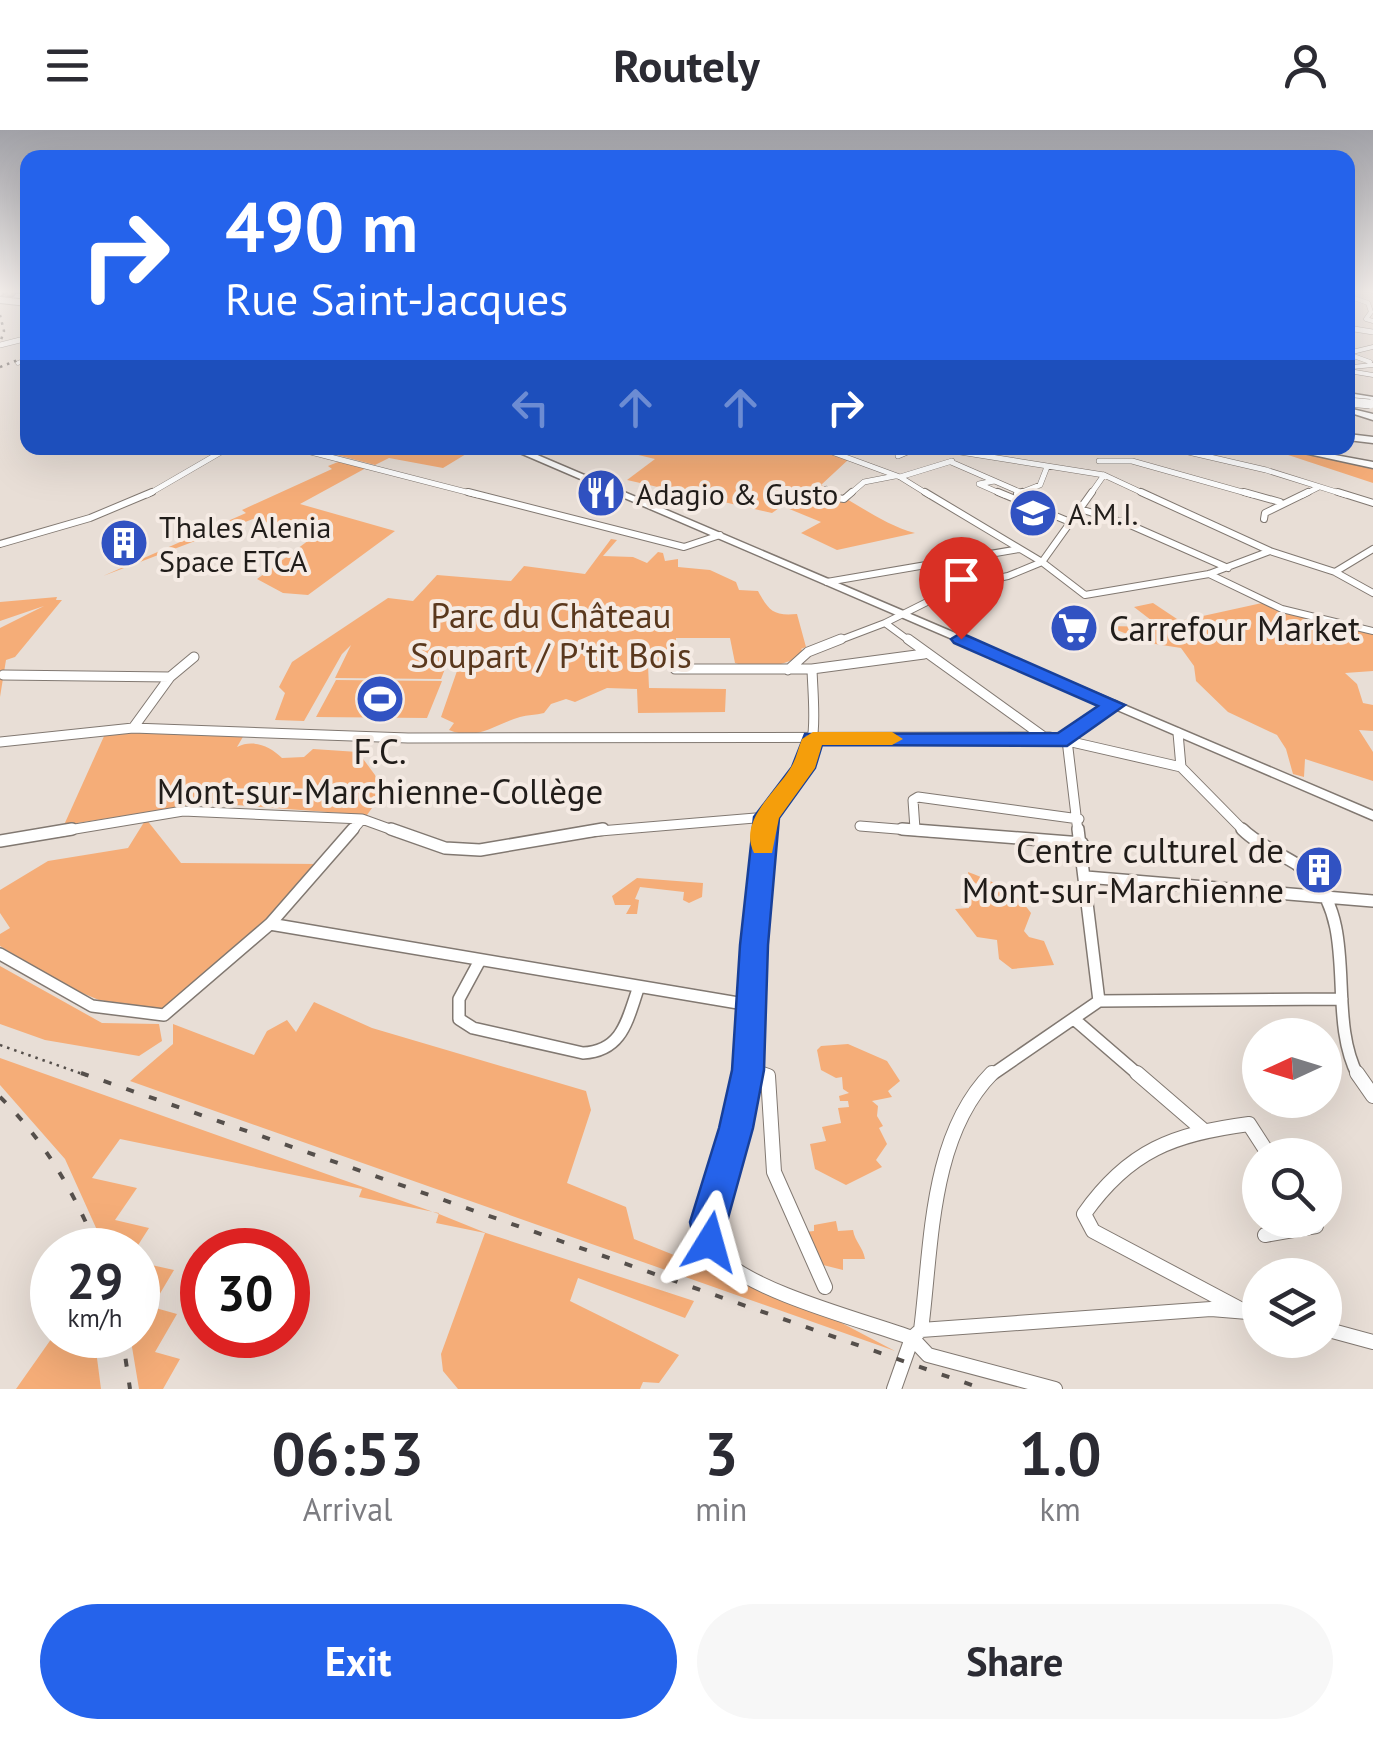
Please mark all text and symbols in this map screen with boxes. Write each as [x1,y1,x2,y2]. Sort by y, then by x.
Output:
text: Routely [613,36,760,94]
icon: menu [40,38,95,93]
icon: person [1278,38,1333,93]
text: 490 m [225,181,418,271]
icon: right [60,190,190,320]
text: Rue Saint-Jacques [225,269,568,327]
icon: left [503,380,558,435]
icon: ahead [608,380,663,435]
icon: ahead [713,380,768,435]
icon: right [818,380,873,435]
restaurant icon: Adagio & Gusto [575,467,627,519]
place label: Adagio & Gusto [636,474,838,513]
school or university icon: A.M.I. [1007,487,1059,539]
place label: A.M.I. [1068,494,1138,533]
place label: Thales Alenia Space ETCA [159,507,332,580]
building icon: Thales Alenia Space ETCA [98,517,150,569]
pin [919,537,1004,640]
icon: arrive [934,552,989,607]
park label: Parc du Château Soupart / P'tit Bois [410,592,692,678]
supermarket icon: Carrefour Market [1048,602,1100,654]
place label: Carrefour Market [1109,605,1360,651]
sports icon: F.C. Mont-sur-Marchienne-Collège [354,673,406,725]
place label: F.C. Mont-sur-Marchienne-Collège [157,728,603,814]
place label: Centre culturel de Mont-sur-Marchienne [962,827,1284,913]
building icon: Centre culturel de Mont-sur-Marchienne [1293,844,1345,896]
north arrow [1242,1018,1342,1118]
map controls [1242,1018,1342,1358]
button: search [1242,1138,1342,1238]
position arrow [658,1190,762,1294]
speed limit sign: 30 [180,1228,310,1358]
text: 29 [67,1248,123,1313]
button: layers [1242,1258,1342,1358]
text: km/h [68,1302,122,1334]
text: 06:53 [271,1414,424,1492]
text: 3 [704,1414,738,1492]
text: 1.0 [1019,1414,1102,1492]
text: Arrival [303,1488,392,1530]
text: min [695,1488,747,1530]
text: km [1039,1488,1081,1530]
button: Exit [40,1604,677,1719]
button: Share [697,1604,1333,1719]

